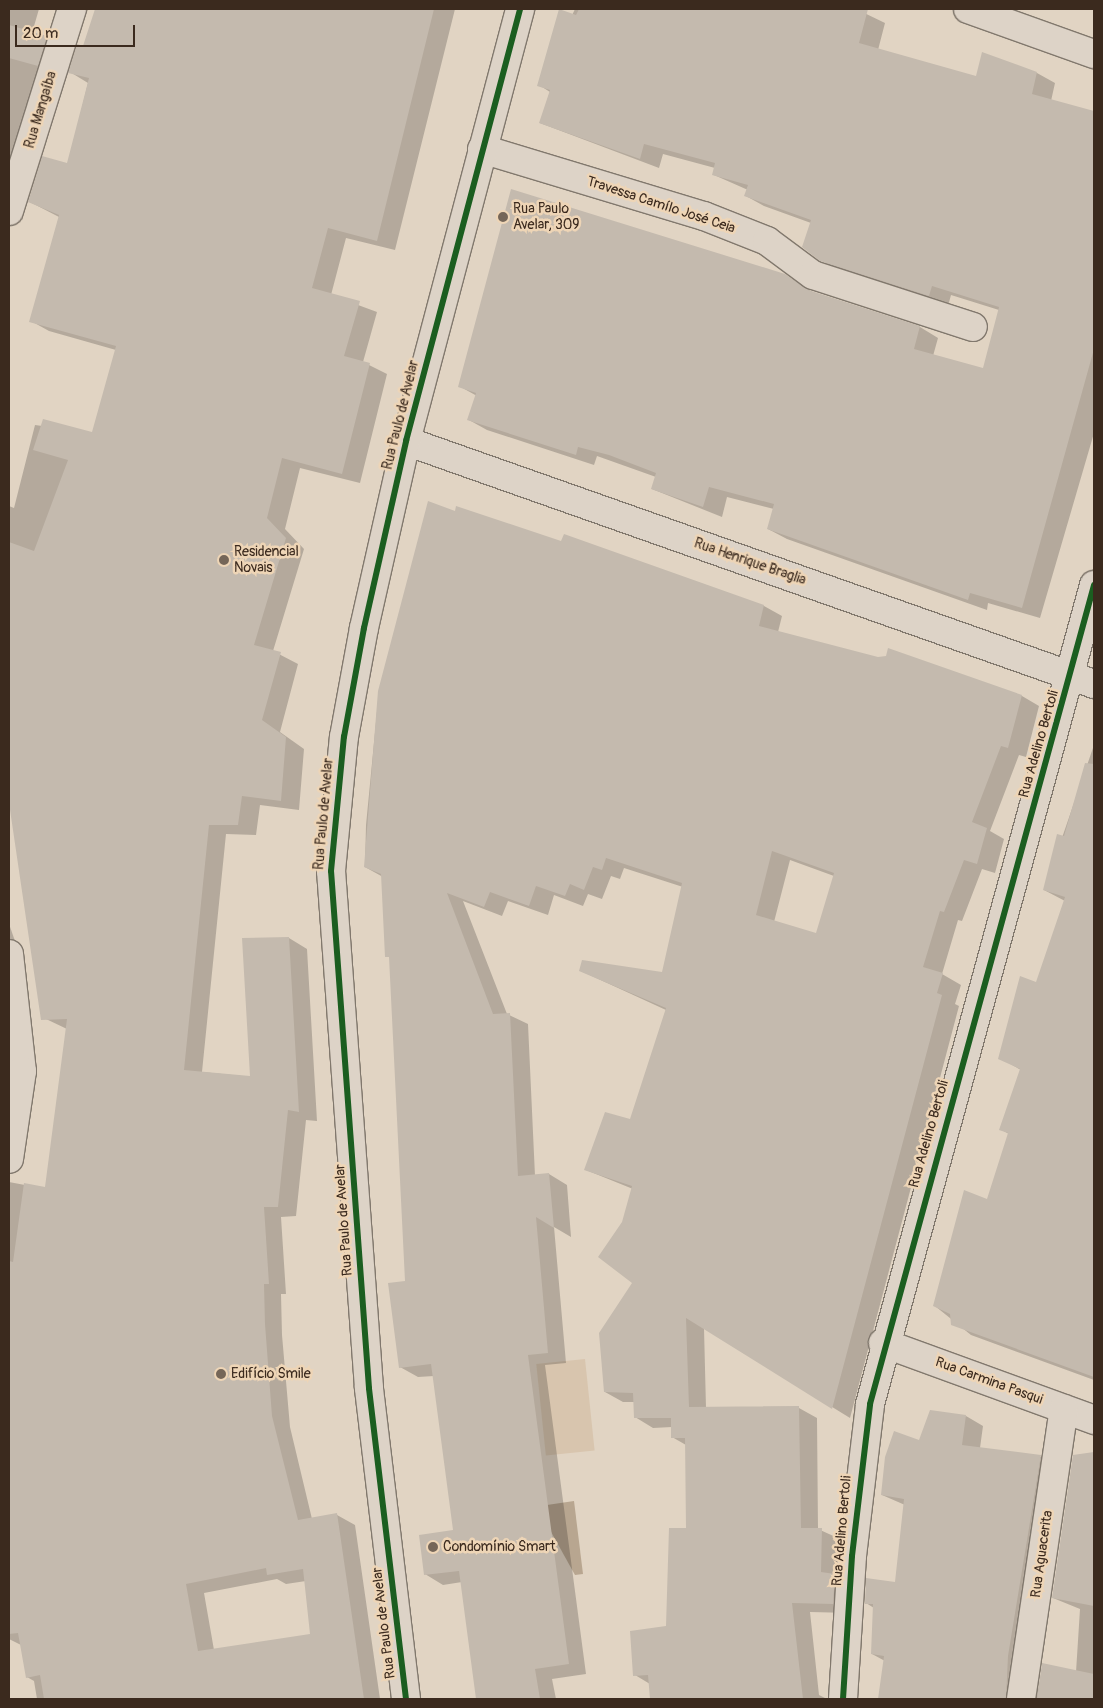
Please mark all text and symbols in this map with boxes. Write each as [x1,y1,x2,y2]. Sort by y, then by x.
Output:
scale bar [18,15,138,47]
text: 20 m [23,24,58,43]
street label: Rua Mangaíba [21,69,61,151]
street label: Travessa Camílo José Ceia [585,173,737,237]
place label: Rua Paulo Avelar, 309 [513,201,579,233]
marker: Rua Paulo Avelar, 309 [497,211,509,223]
street label: Rua Paulo de Avelar [379,359,423,471]
street label: Rua Henrique Braglia [692,535,808,589]
place label: Residencial Novais [234,544,299,576]
marker: Residencial Novais [218,554,230,566]
street label: Rua Adelino Bertoli [1016,688,1062,800]
street label: Rua Paulo de Avelar [311,757,337,871]
street label: Rua Adelino Bertoli [906,1078,952,1190]
street label: Rua Paulo de Avelar [332,1163,356,1277]
street label: Rua Carmina Pasqui [933,1354,1045,1408]
place label: Edifício Smile [231,1366,311,1382]
marker: Edifício Smile [215,1368,227,1380]
street label: Rua Adelino Bertoli [829,1475,855,1587]
street label: Rua Aguacerita [1028,1509,1056,1599]
place label: Condomínio Smart [443,1539,556,1555]
marker: Condomínio Smart [427,1541,439,1553]
street label: Rua Paulo de Avelar [369,1566,399,1680]

